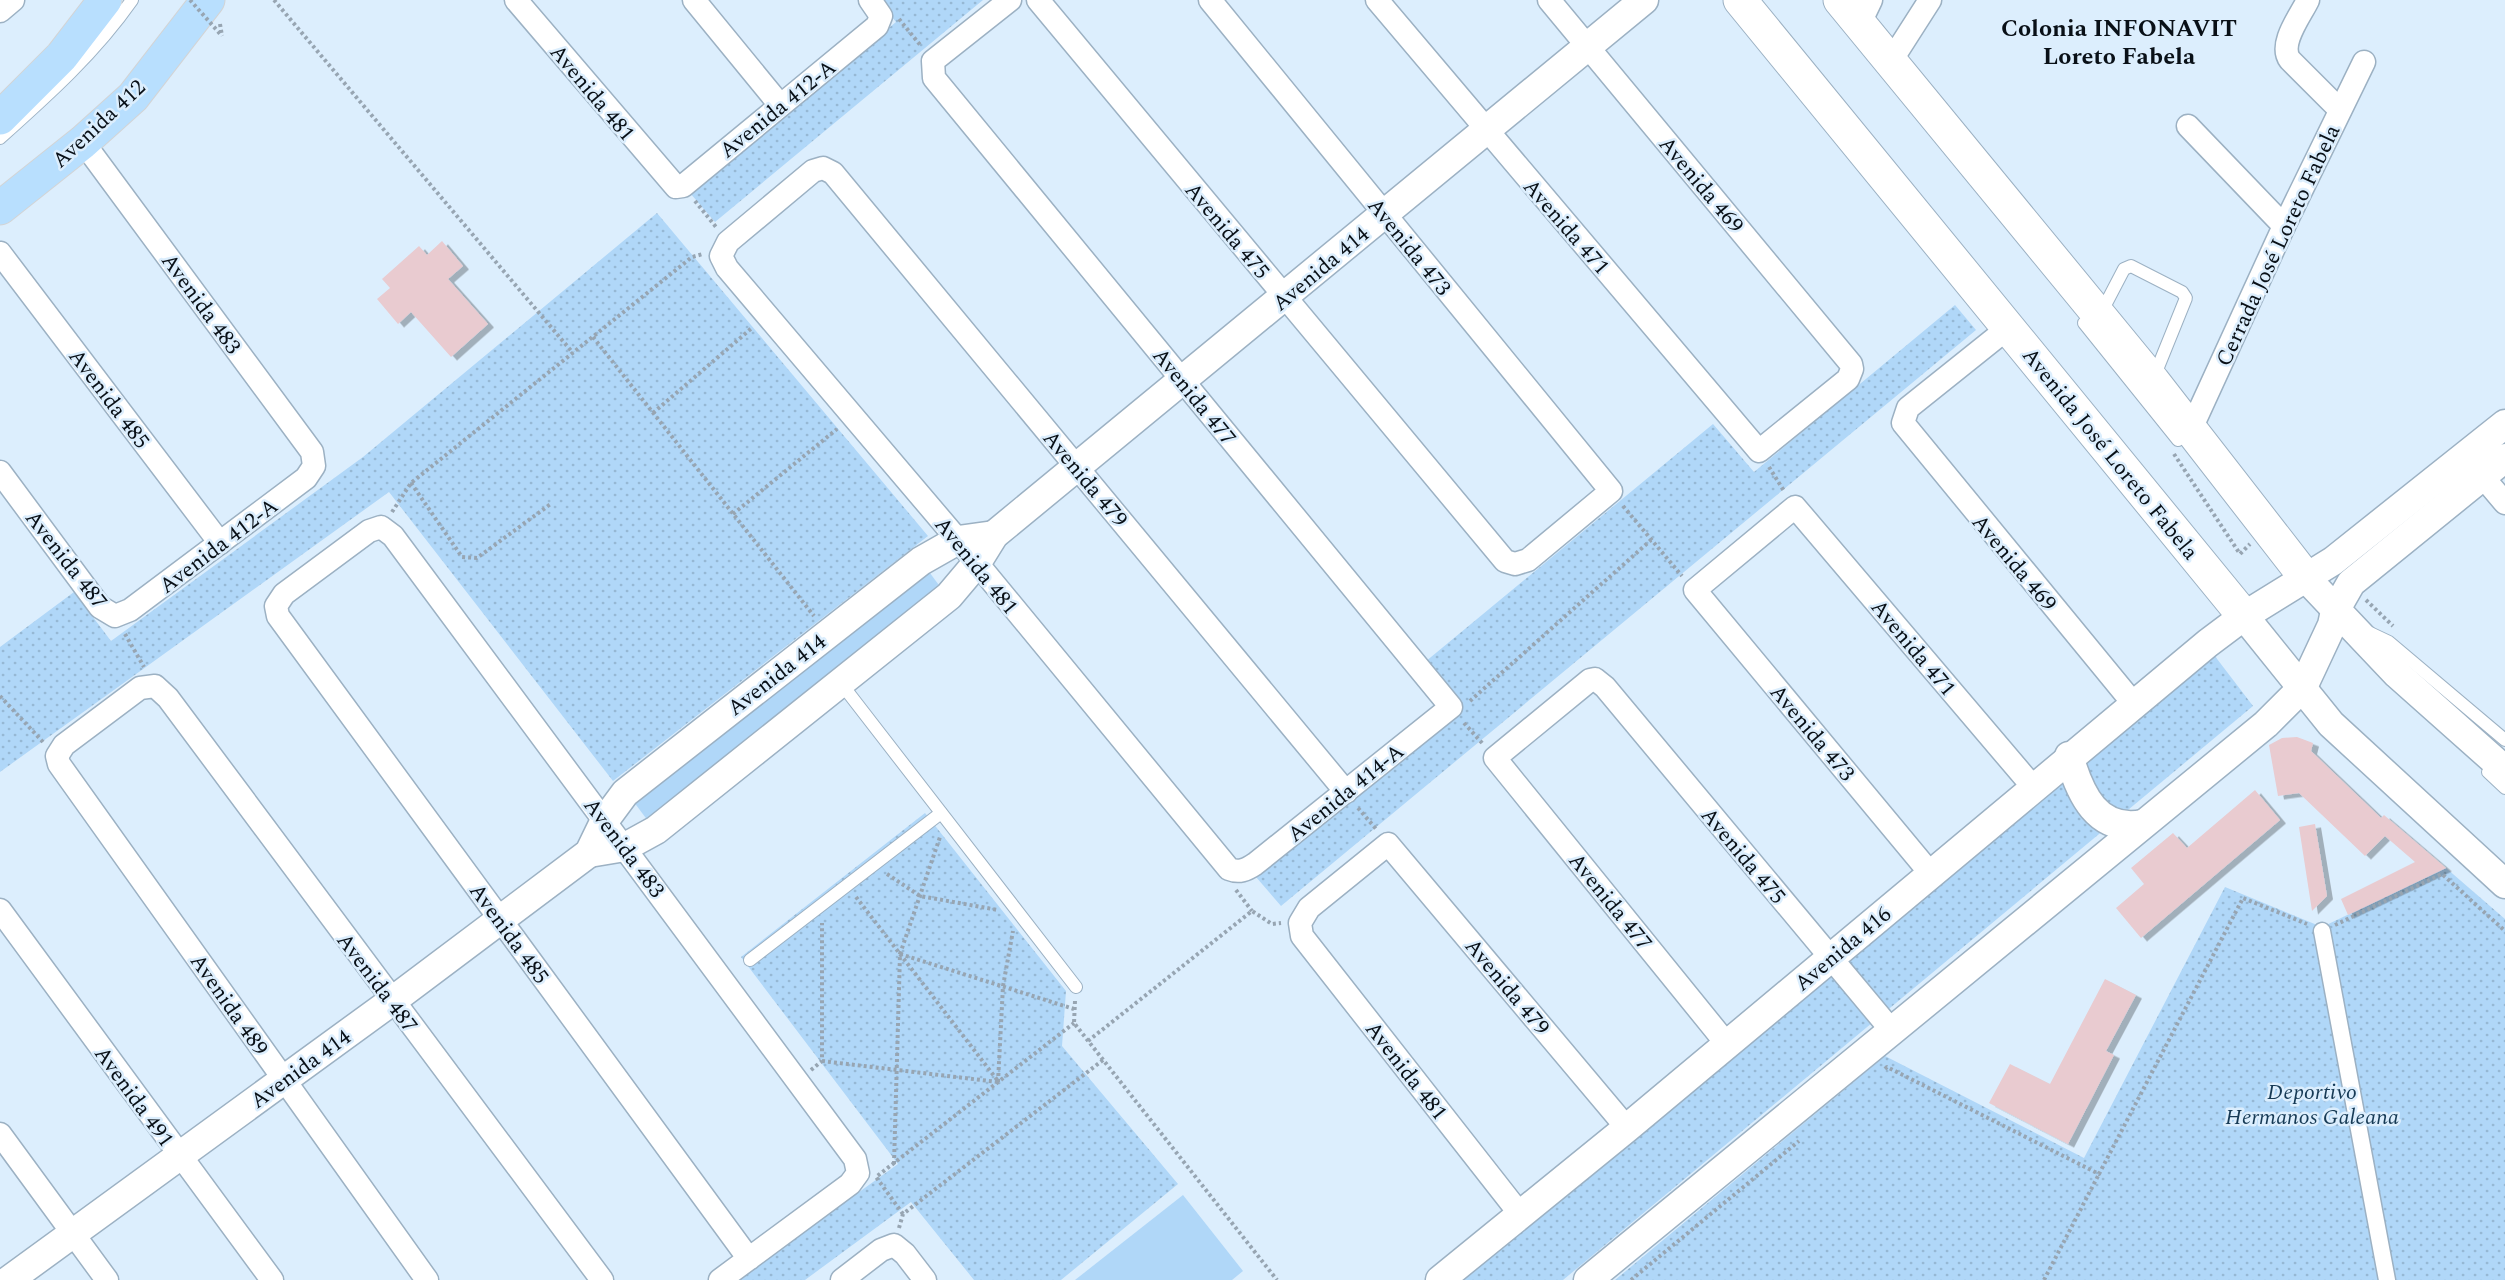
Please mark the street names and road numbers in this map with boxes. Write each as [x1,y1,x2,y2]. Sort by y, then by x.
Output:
street label: Avenida 481 [541,37,642,149]
street label: Avenida 412-A [712,52,844,167]
street label: Avenida 412 [45,72,153,176]
street label: Cerrada José Loreto Fabela [2208,119,2349,372]
street label: Avenida 469 [1650,129,1751,241]
street label: Avenida 471 [1515,172,1617,282]
street label: Avenida 475 [1176,175,1277,287]
street label: Avenida 473 [1359,191,1459,303]
street label: Avenida 414 [1265,219,1377,320]
street label: Avenida 483 [153,246,249,361]
street label: Avenida 477 [1144,341,1244,453]
street label: Avenida José Loreto Fabela [2014,341,2206,567]
street label: Avenida 485 [60,342,157,456]
street label: Avenida 479 [1034,423,1135,535]
street label: Avenida 412-A [152,490,286,602]
street label: Avenida 487 [17,503,115,617]
street label: Avenida 469 [1963,507,2064,619]
street label: Avenida 481 [926,510,1026,622]
street label: Avenida 471 [1862,592,1963,704]
street label: Avenida 414 [720,626,834,724]
street label: Avenida 473 [1761,677,1862,789]
street label: Avenida 414-A [1280,736,1412,851]
street label: Avenida 483 [575,791,672,905]
street label: Avenida 475 [1692,800,1793,912]
street label: Avenida 477 [1560,846,1660,958]
street label: Avenida 485 [461,876,557,991]
street label: Avenida 416 [1787,899,1899,1000]
street label: Avenida 487 [328,926,425,1040]
street label: Avenida 479 [1456,931,1557,1043]
street label: Avenida 489 [181,947,276,1063]
street label: Avenida 481 [1357,1014,1455,1128]
street label: Avenida 414 [243,1021,358,1117]
street label: Avenida 491 [86,1039,182,1154]

